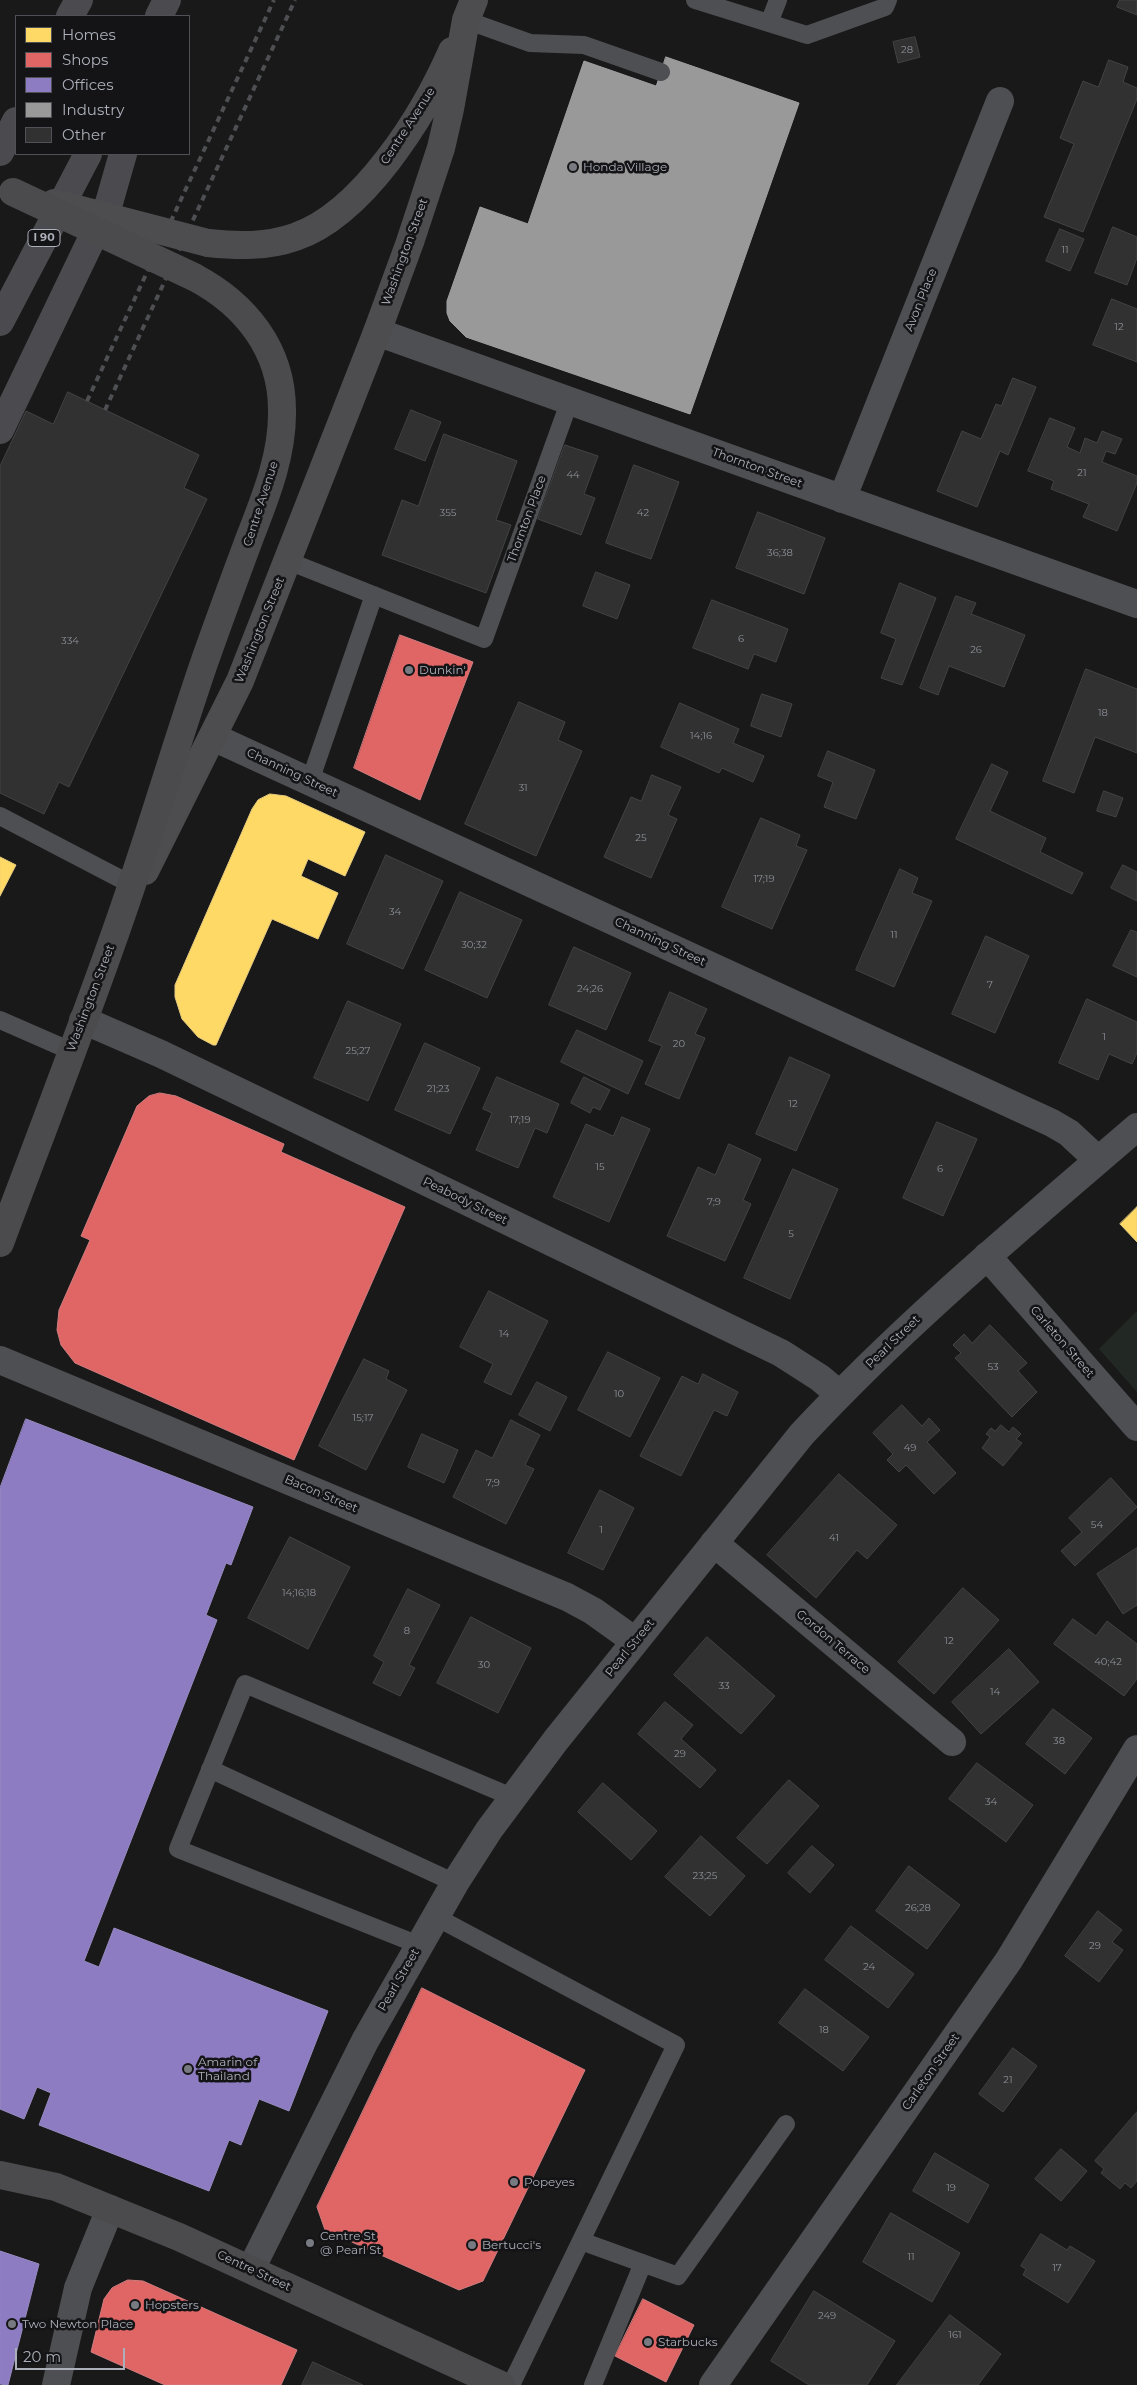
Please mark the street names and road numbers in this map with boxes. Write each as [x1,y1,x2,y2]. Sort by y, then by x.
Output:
street label: Centre Avenue [378,85,438,167]
street label: Washington Street [379,196,431,308]
road number: I 90 [28,230,60,247]
street label: Avon Place [902,267,940,333]
street label: Thornton Street [710,445,804,491]
street label: Centre Avenue [240,460,282,548]
street label: Thornton Place [505,473,549,565]
street label: Washington Street [232,575,288,685]
street label: Channing Street [244,746,340,800]
street label: Channing Street [612,915,708,969]
street label: Washington Street [64,943,118,1053]
street label: Peabody Street [420,1174,510,1228]
street label: Carleton Street [1027,1303,1097,1381]
street label: Pearl Street [863,1313,923,1371]
street label: Bacon Street [282,1472,360,1516]
street label: Gordon Terrace [793,1607,873,1677]
street label: Pearl Street [602,1616,658,1680]
street label: Pearl Street [375,1946,423,2014]
street label: Carleton Street [899,2031,963,2113]
street label: Centre Street [215,2248,293,2294]

